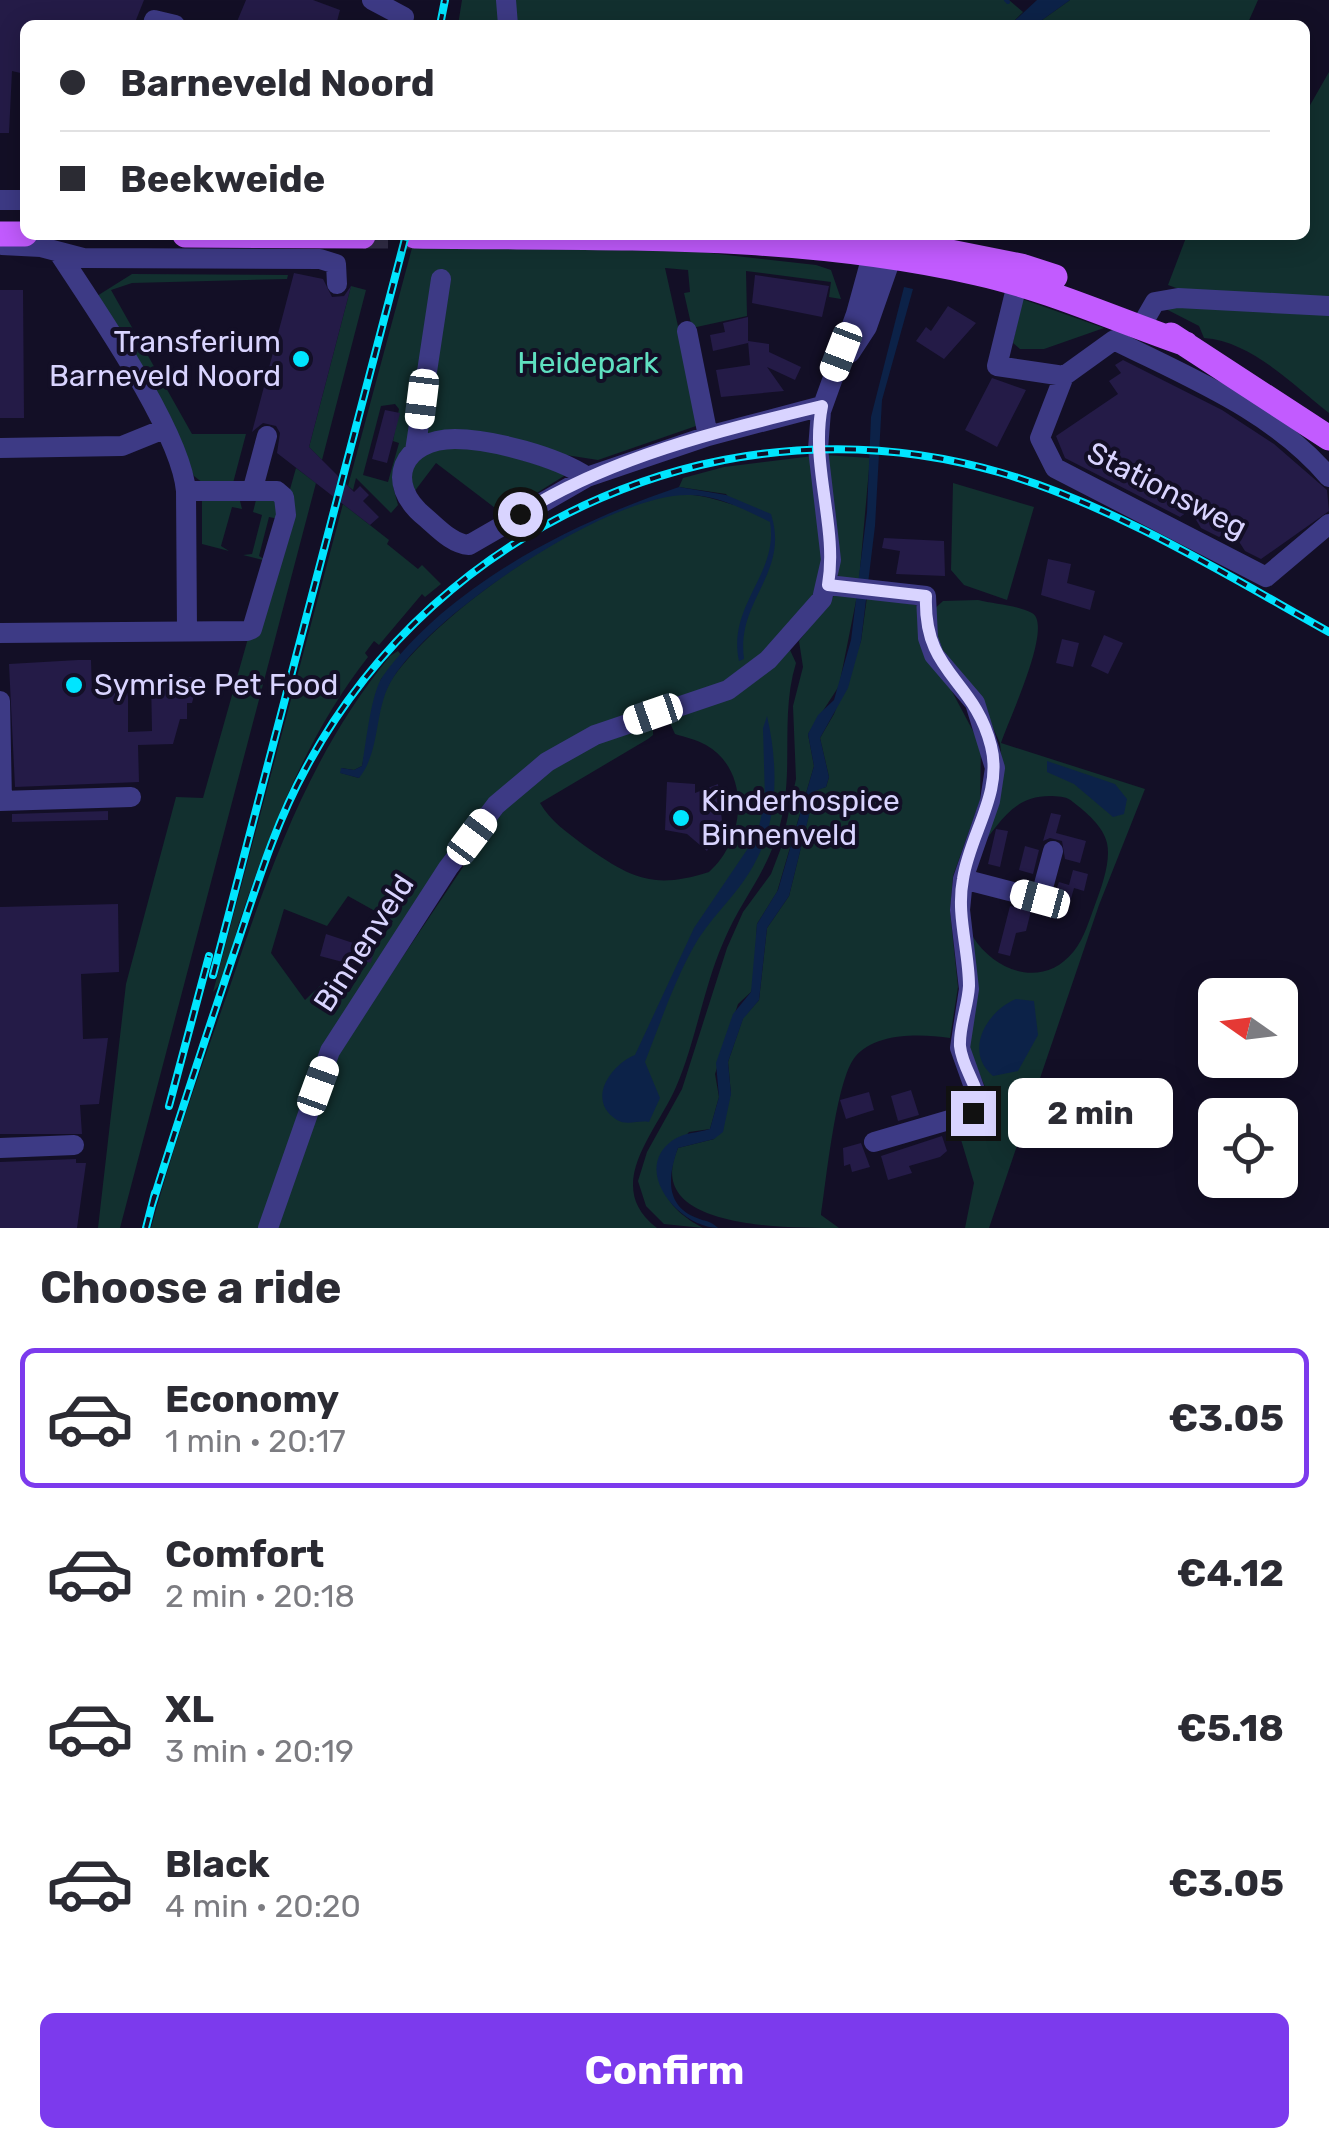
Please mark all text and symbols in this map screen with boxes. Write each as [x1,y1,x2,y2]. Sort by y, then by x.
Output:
text: Barneveld Noord [120,60,435,106]
text: Beekweide [120,156,325,202]
car [816,319,866,385]
place label: Transferium Barneveld Noord [49,324,281,394]
park label: Heidepark [517,345,659,381]
marker: Transferium Barneveld Noord [290,348,312,370]
car [403,367,441,431]
street label: Stationsweg [1081,434,1253,546]
route start [498,492,543,537]
place label: Symrise Pet Food [94,667,338,703]
marker: Symrise Pet Food [63,674,85,696]
car [620,690,686,738]
place label: Kinderhospice Binnenveld [701,783,900,853]
car [442,804,502,870]
marker: Kinderhospice Binnenveld [670,807,692,829]
street label: Binnenveld [306,868,422,1018]
car [1007,877,1073,921]
north arrow [1198,978,1298,1078]
map controls [1198,978,1298,1198]
car [294,1053,342,1119]
callout: 2 min [1008,1078,1173,1148]
route end [951,1091,996,1136]
text: 2 min [1047,1094,1134,1132]
button: locate [1198,1098,1298,1198]
text: Choose a ride [40,1261,342,1314]
icon: car [45,1373,135,1463]
text: Economy [165,1376,339,1422]
text: €3.05 [1168,1395,1284,1441]
text: 1 min · 20:17 [165,1422,346,1460]
icon: car [45,1528,135,1618]
text: Comfort [165,1531,324,1577]
text: €4.12 [1177,1550,1284,1596]
text: 2 min · 20:18 [165,1577,355,1615]
icon: car [45,1683,135,1773]
text: XL [165,1686,214,1732]
text: €5.18 [1177,1705,1284,1751]
text: 3 min · 20:19 [165,1732,354,1770]
icon: car [45,1838,135,1928]
text: Black [165,1841,270,1887]
text: €3.05 [1168,1860,1284,1906]
text: 4 min · 20:20 [165,1887,361,1925]
button: Confirm [40,2013,1289,2128]

